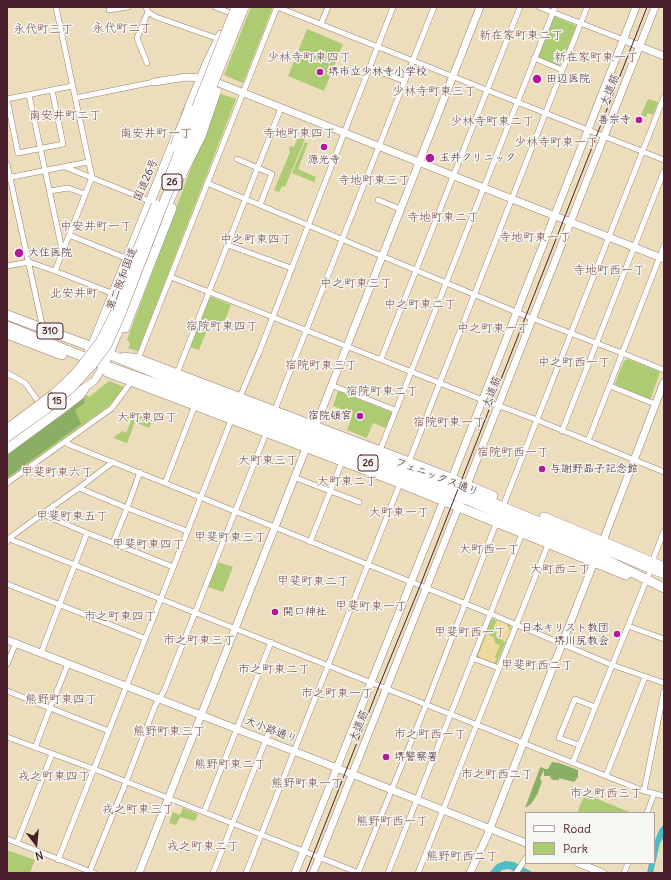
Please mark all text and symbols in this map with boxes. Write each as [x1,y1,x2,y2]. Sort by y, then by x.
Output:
district label: 永代町二丁 [92,22,152,36]
district label: 永代町三丁 [13,23,73,37]
district label: 新在家町東二丁 [479,29,563,43]
district label: 少林寺町東四丁 [267,51,351,65]
district label: 新在家町東一丁 [554,51,638,65]
place label: 堺市立少林寺小学校 [328,65,427,79]
marker: 堺市立少林寺小学校 [315,67,325,77]
place label: 田辺医院 [546,72,590,86]
street label: 大道筋 [598,72,622,108]
marker: 田辺医院 [531,73,543,85]
district label: 少林寺町東三丁 [392,85,476,99]
district label: 南安井町二丁 [29,109,101,123]
place label: 善宗寺 [598,113,631,127]
district label: 少林寺町東二丁 [450,115,534,129]
marker: 善宗寺 [634,115,644,125]
district label: 南安井町一丁 [120,127,192,141]
district label: 寺地町東四丁 [263,127,335,141]
district label: 少林寺町東一丁 [514,136,598,150]
marker: 源光寺 [319,142,329,152]
place label: 玉井クリニック [439,151,516,165]
marker: 玉井クリニック [424,152,436,164]
place label: 源光寺 [308,153,340,167]
street label: 国道26号 [131,157,161,203]
road number: 26 [162,174,182,190]
district label: 寺地町東三丁 [338,174,410,188]
district label: 寺地町東二丁 [407,211,479,225]
district label: 中安井町一丁 [60,220,132,234]
district label: 寺地町東一丁 [499,231,571,245]
district label: 中之町東四丁 [220,233,292,247]
place label: 大住医院 [28,246,72,260]
street label: 第二阪和国道 [104,246,140,312]
marker: 大住医院 [13,247,25,259]
district label: 寺地町西一丁 [573,264,645,278]
district label: 中之町東三丁 [320,277,392,291]
district label: 北安井町 [50,287,98,301]
district label: 中之町東二丁 [384,298,456,312]
district label: 宿院町東四丁 [186,320,258,334]
district label: 中之町東一丁 [457,322,529,336]
road number: 310 [37,323,63,339]
district label: 中之町西一丁 [538,356,610,370]
district label: 宿院町東三丁 [285,359,357,373]
street label: 大道筋 [480,374,504,410]
district label: 宿院町東二丁 [346,385,418,399]
road number: 15 [48,393,66,409]
place label: 宿院頓宮 [308,409,352,423]
district label: 大町東四丁 [117,411,177,425]
marker: 宿院頓宮 [355,411,365,421]
district label: 宿院町東一丁 [413,416,485,430]
district label: 宿院町西一丁 [477,446,549,460]
district label: 大町東三丁 [238,454,298,468]
road number: 26 [358,455,378,471]
street label: フェニックス通り [394,455,480,499]
place label: 与謝野晶子記念館 [550,462,638,476]
marker: 与謝野晶子記念館 [537,464,547,474]
district label: 甲斐町東六丁 [21,466,93,480]
district label: 大町東二丁 [317,475,377,489]
district label: 大町東一丁 [369,506,429,520]
district label: 甲斐町東五丁 [36,510,108,524]
district label: 甲斐町東三丁 [194,531,266,545]
district label: 甲斐町東四丁 [112,538,184,552]
district label: 大町西一丁 [459,543,519,557]
district label: 大町西二丁 [530,563,590,577]
district label: 甲斐町東二丁 [277,575,349,589]
district label: 甲斐町東一丁 [335,600,407,614]
place label: 開口神社 [283,605,327,619]
marker: 開口神社 [270,607,280,617]
district label: 市之町東四丁 [84,610,156,624]
place label: 日本キリスト教団 堺川尻教会 [521,621,609,647]
district label: 甲斐町西一丁 [434,626,506,640]
marker: 日本キリスト教団 堺川尻教会 [612,629,622,639]
district label: 市之町東三丁 [163,634,235,648]
district label: 甲斐町西二丁 [501,659,573,673]
district label: 市之町東二丁 [238,663,310,677]
district label: 市之町東一丁 [301,687,373,701]
district label: 熊野町東四丁 [25,693,97,707]
street label: 大道筋 [347,708,371,744]
street label: 大小路通り [243,714,299,746]
district label: 熊野町東三丁 [133,725,205,739]
district label: 市之町西一丁 [394,728,466,742]
place label: 堺警察署 [394,750,438,764]
marker: 堺警察署 [381,752,391,762]
district label: 熊野町東二丁 [194,758,266,772]
district label: 市之町西二丁 [461,768,533,782]
district label: 戎之町東四丁 [18,770,90,784]
district label: 熊野町東一丁 [271,777,343,791]
district label: 市之町西三丁 [570,787,642,801]
district label: 戎之町東三丁 [102,803,174,817]
legend [525,812,655,864]
district label: 熊野町西一丁 [356,815,428,829]
text: Road [563,821,591,836]
north arrow [16,824,56,864]
district label: 戎之町東二丁 [167,840,239,854]
text: Park [563,841,588,856]
text: N [34,848,45,863]
district label: 熊野町西二丁 [426,850,498,864]

